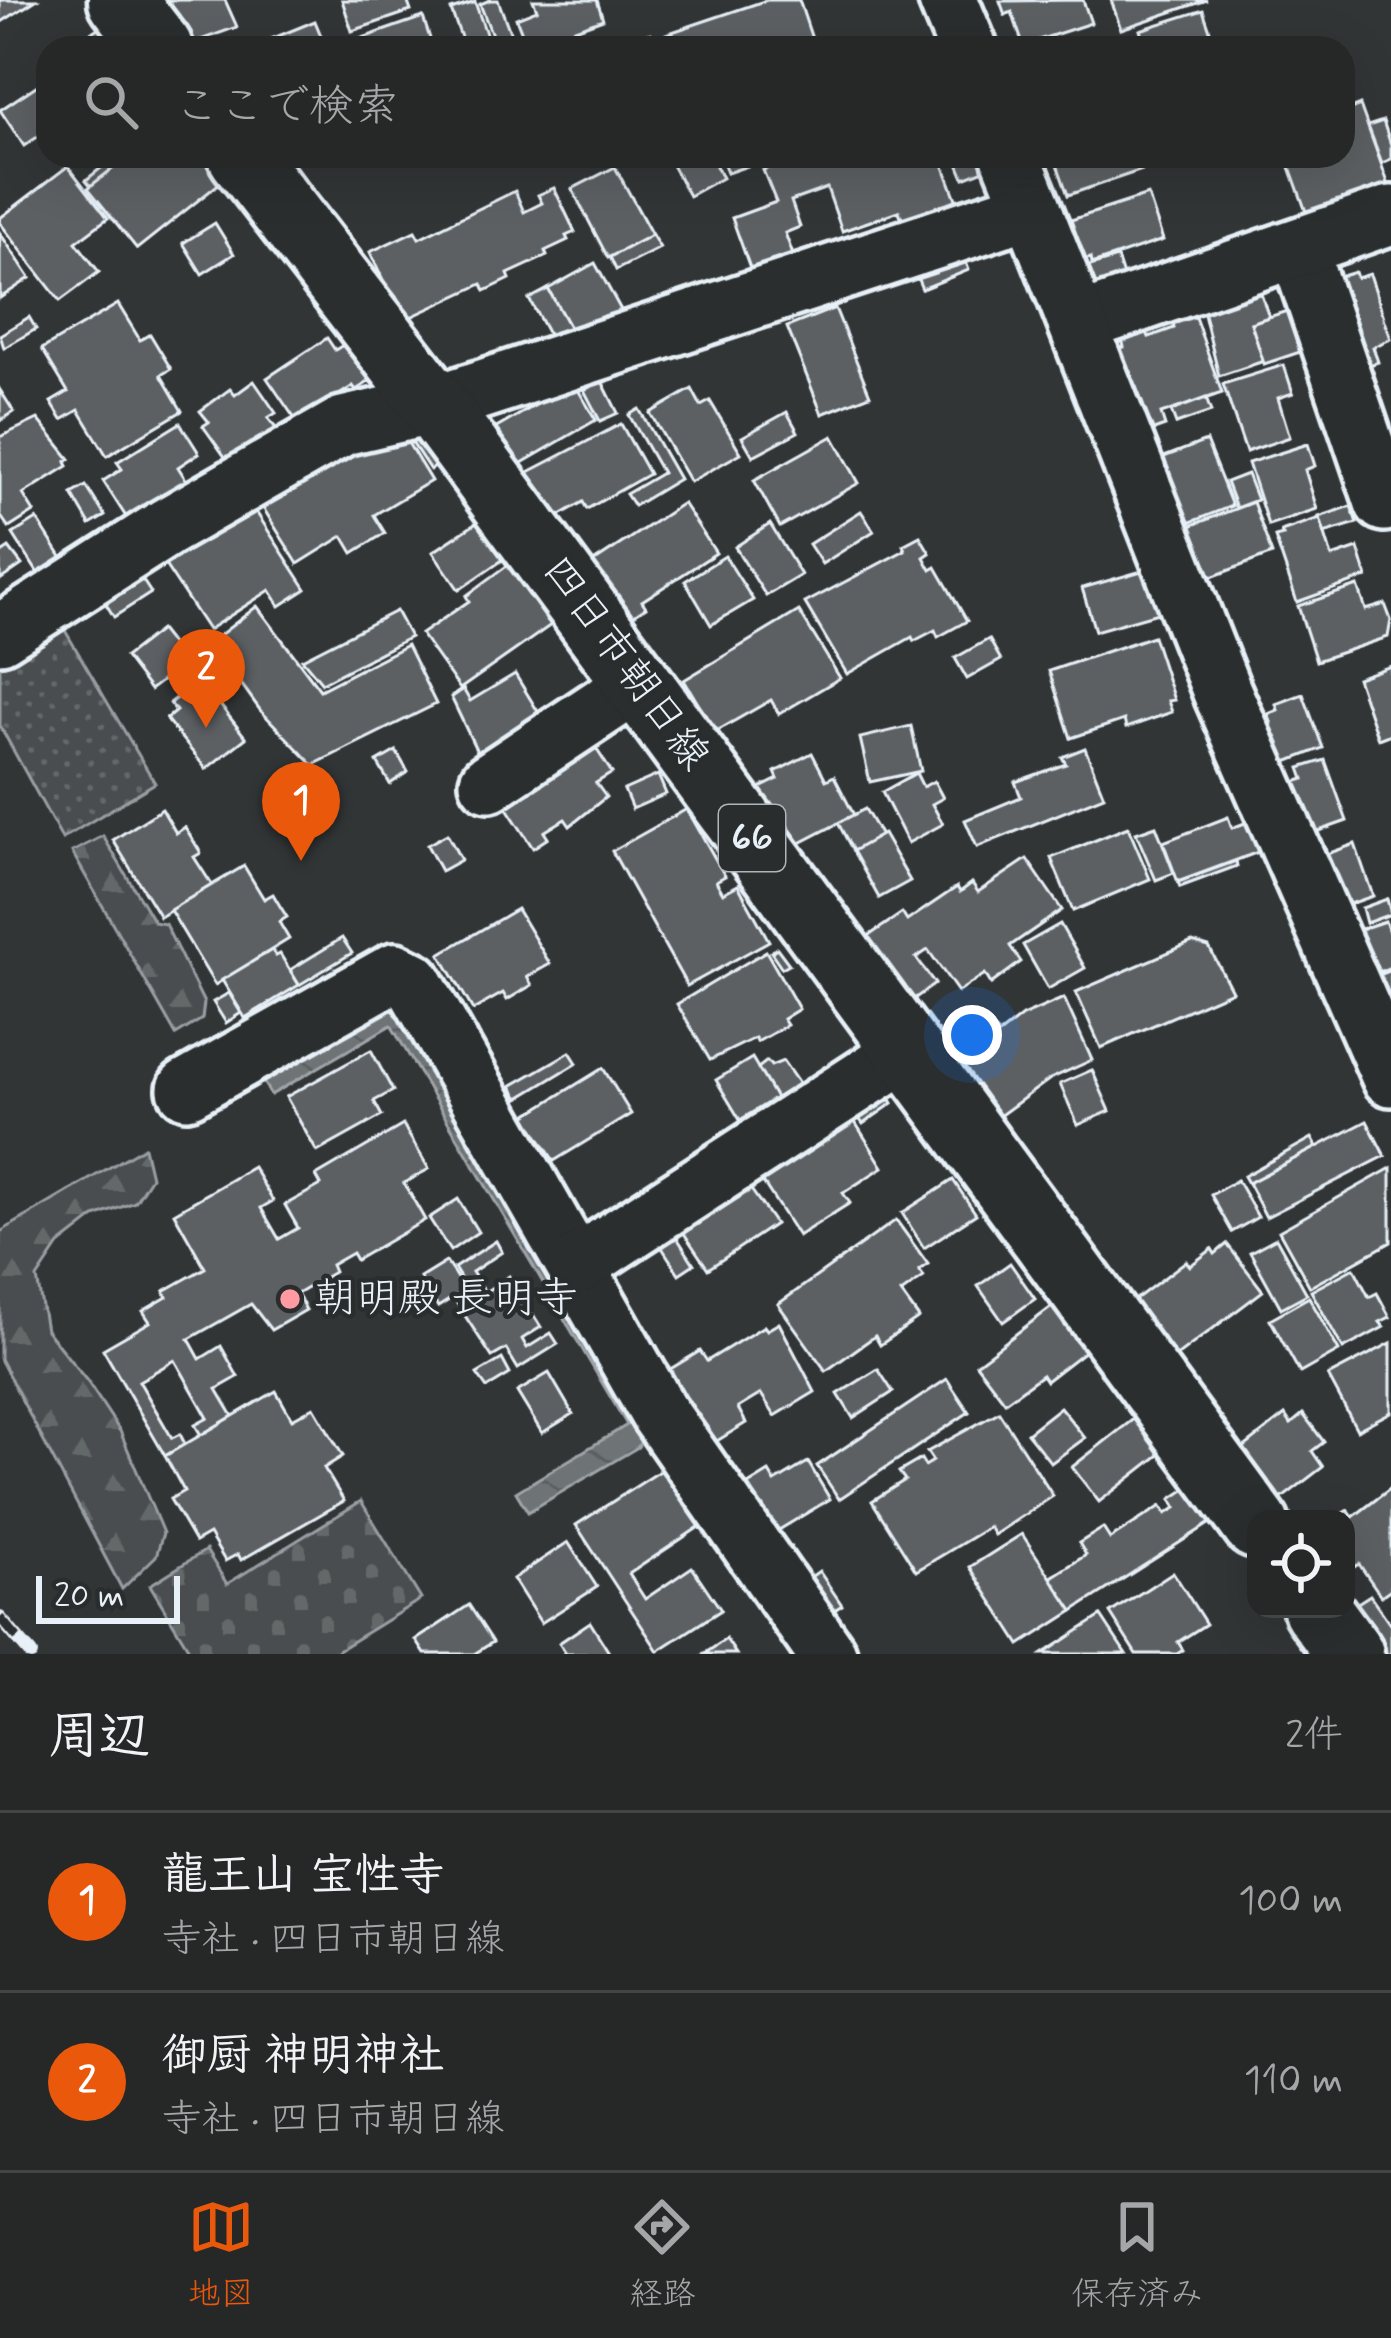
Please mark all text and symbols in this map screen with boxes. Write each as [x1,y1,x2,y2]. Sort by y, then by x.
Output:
search box [36,36,1355,168]
icon: search [78,69,144,135]
text: ここで検索 [174,78,399,137]
street label: 四日市朝日線 [529,546,721,782]
pin: 2 [167,629,245,728]
pin: 1 [262,762,340,861]
road number: 66 [719,805,785,871]
your location [942,1005,1002,1065]
place label: 朝明殿 長明寺 [314,1272,577,1327]
marker: 朝明殿 長明寺 [277,1286,303,1312]
map controls [1247,1510,1355,1618]
button: locate [1247,1510,1355,1618]
scale bar [36,1570,180,1623]
text: 20 m [54,1575,124,1619]
text: 周辺 [48,1705,150,1771]
text: 2件 [1285,1711,1343,1762]
text: 龍王山 宝性寺 [162,1847,444,1906]
text: 1 [78,1876,96,1927]
text: 100 m [1238,1876,1343,1927]
text: 寺社 · 四日市朝日線 [162,1915,504,1966]
text: 御厨 神明神社 [162,2027,444,2086]
text: 2 [77,2056,97,2107]
text: 110 m [1244,2056,1343,2107]
text: 寺社 · 四日市朝日線 [162,2095,504,2146]
tab: 地図 [188,2194,254,2317]
tab: 経路 [629,2194,695,2317]
tab: 保存済み [1071,2194,1203,2317]

